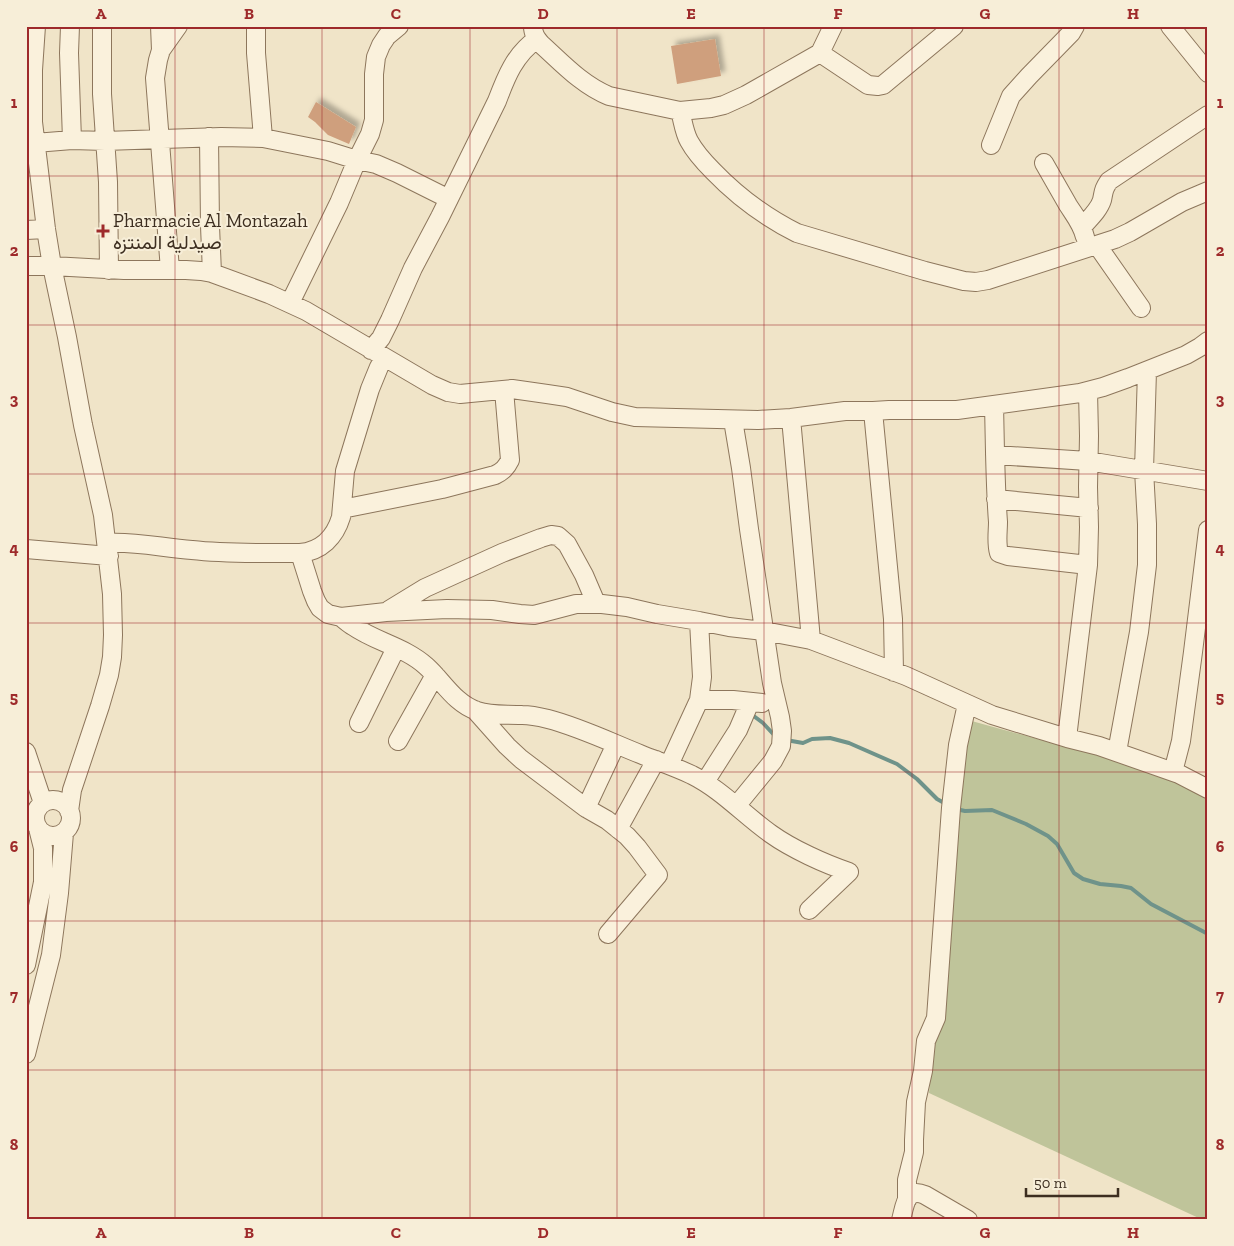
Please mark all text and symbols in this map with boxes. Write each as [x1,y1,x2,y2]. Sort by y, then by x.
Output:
text: A [96,4,107,23]
text: B [244,4,254,23]
text: C [391,4,401,23]
text: D [537,4,549,23]
text: E [686,4,696,23]
text: F [833,4,843,23]
text: G [980,4,991,23]
text: H [1127,4,1139,23]
text: 1 [11,93,18,112]
text: 1 [1217,93,1224,112]
place label: Pharmacie Al Montazah صيدلية المنتزه [113,209,308,254]
marker: Pharmacie Al Montazah صيدلية المنتزه [97,225,109,237]
text: 2 [10,241,19,260]
text: 2 [1216,241,1225,260]
text: 3 [10,390,19,409]
text: 3 [1216,390,1225,409]
text: 4 [9,539,19,558]
text: 4 [1215,539,1225,558]
text: 5 [10,688,18,707]
text: 5 [1216,688,1224,707]
text: 6 [10,837,19,856]
text: 6 [1216,837,1225,856]
text: 7 [10,986,18,1005]
text: 7 [1216,986,1224,1005]
text: 8 [10,1135,19,1154]
text: 8 [1216,1135,1225,1154]
scale bar [1026,1166,1119,1198]
text: 50 m [1034,1174,1067,1192]
text: A [96,1223,107,1242]
text: B [244,1223,254,1242]
text: C [391,1223,401,1242]
text: D [537,1223,549,1242]
text: E [686,1223,696,1242]
text: F [833,1223,843,1242]
text: G [980,1223,991,1242]
text: H [1127,1223,1139,1242]

